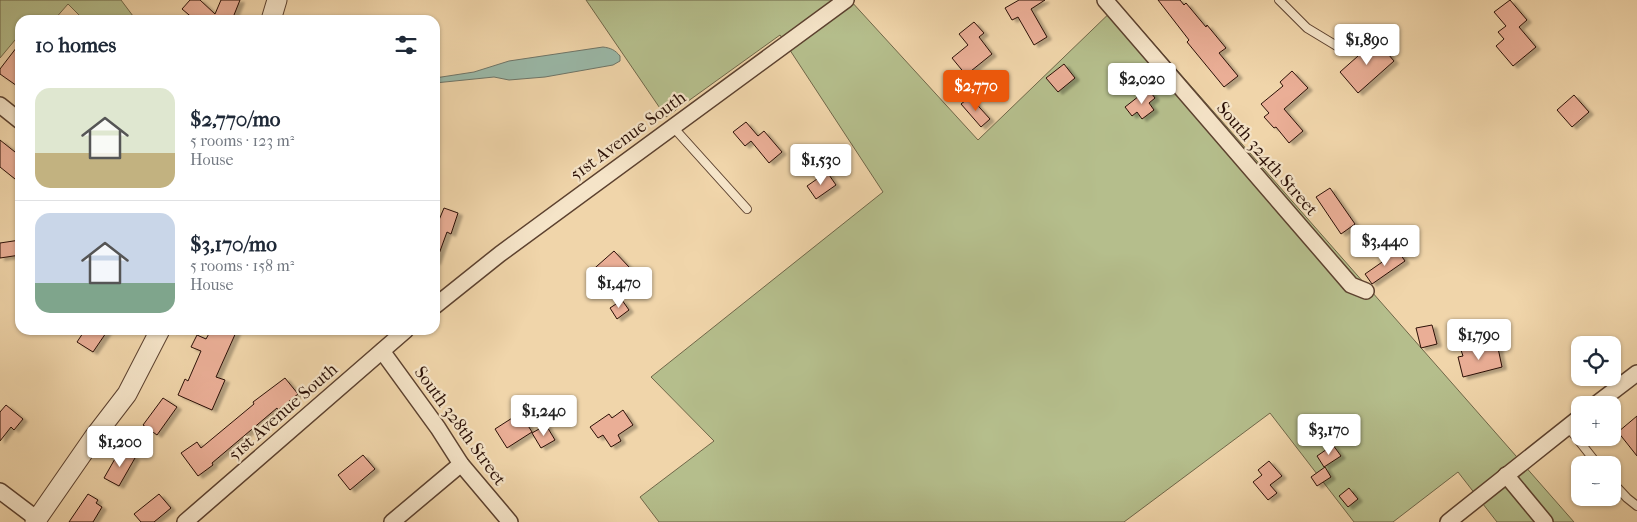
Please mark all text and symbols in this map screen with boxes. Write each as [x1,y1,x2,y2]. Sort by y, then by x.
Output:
pin: $1,890 [1326,23,1408,66]
text: $1,890 [1345,30,1389,49]
icon: filters [392,31,420,59]
text: 10 homes [35,33,116,57]
pin: $2,020 [1101,62,1183,105]
text: $2,020 [1119,69,1165,88]
pin: $2,770 [935,70,1017,112]
text: $2,770 [954,76,998,95]
street label: 51st Avenue South [566,87,690,185]
street label: South 324th Street [1212,98,1323,221]
text: $2,770/mo [190,107,280,131]
icon: home [75,108,135,168]
text: 5 rooms · 123 m² [190,131,294,150]
pin: $1,530 [780,144,862,186]
text: House [190,150,233,169]
text: $1,530 [801,150,841,169]
pin: $3,440 [1344,224,1426,267]
text: $3,440 [1362,231,1408,250]
text: $3,170/mo [190,232,277,256]
icon: home [75,233,135,293]
text: 5 rooms · 158 m² [190,256,294,275]
pin: $1,470 [578,266,660,309]
text: $1,470 [597,273,641,292]
text: House [190,275,233,294]
pin: $1,790 [1438,318,1520,361]
text: $1,790 [1458,325,1500,344]
map controls [1571,336,1621,506]
button: locate [1571,336,1621,386]
street label: 51st Avenue South [224,359,342,465]
street label: South 328th Street [410,362,511,490]
pin: $1,240 [503,394,585,437]
button: + [1571,396,1621,446]
text: $1,240 [522,401,566,420]
pin: $3,170 [1288,414,1370,456]
text: $3,170 [1309,420,1349,439]
pin: $1,200 [79,426,161,468]
text: $1,200 [98,432,142,451]
button: − [1571,456,1621,506]

